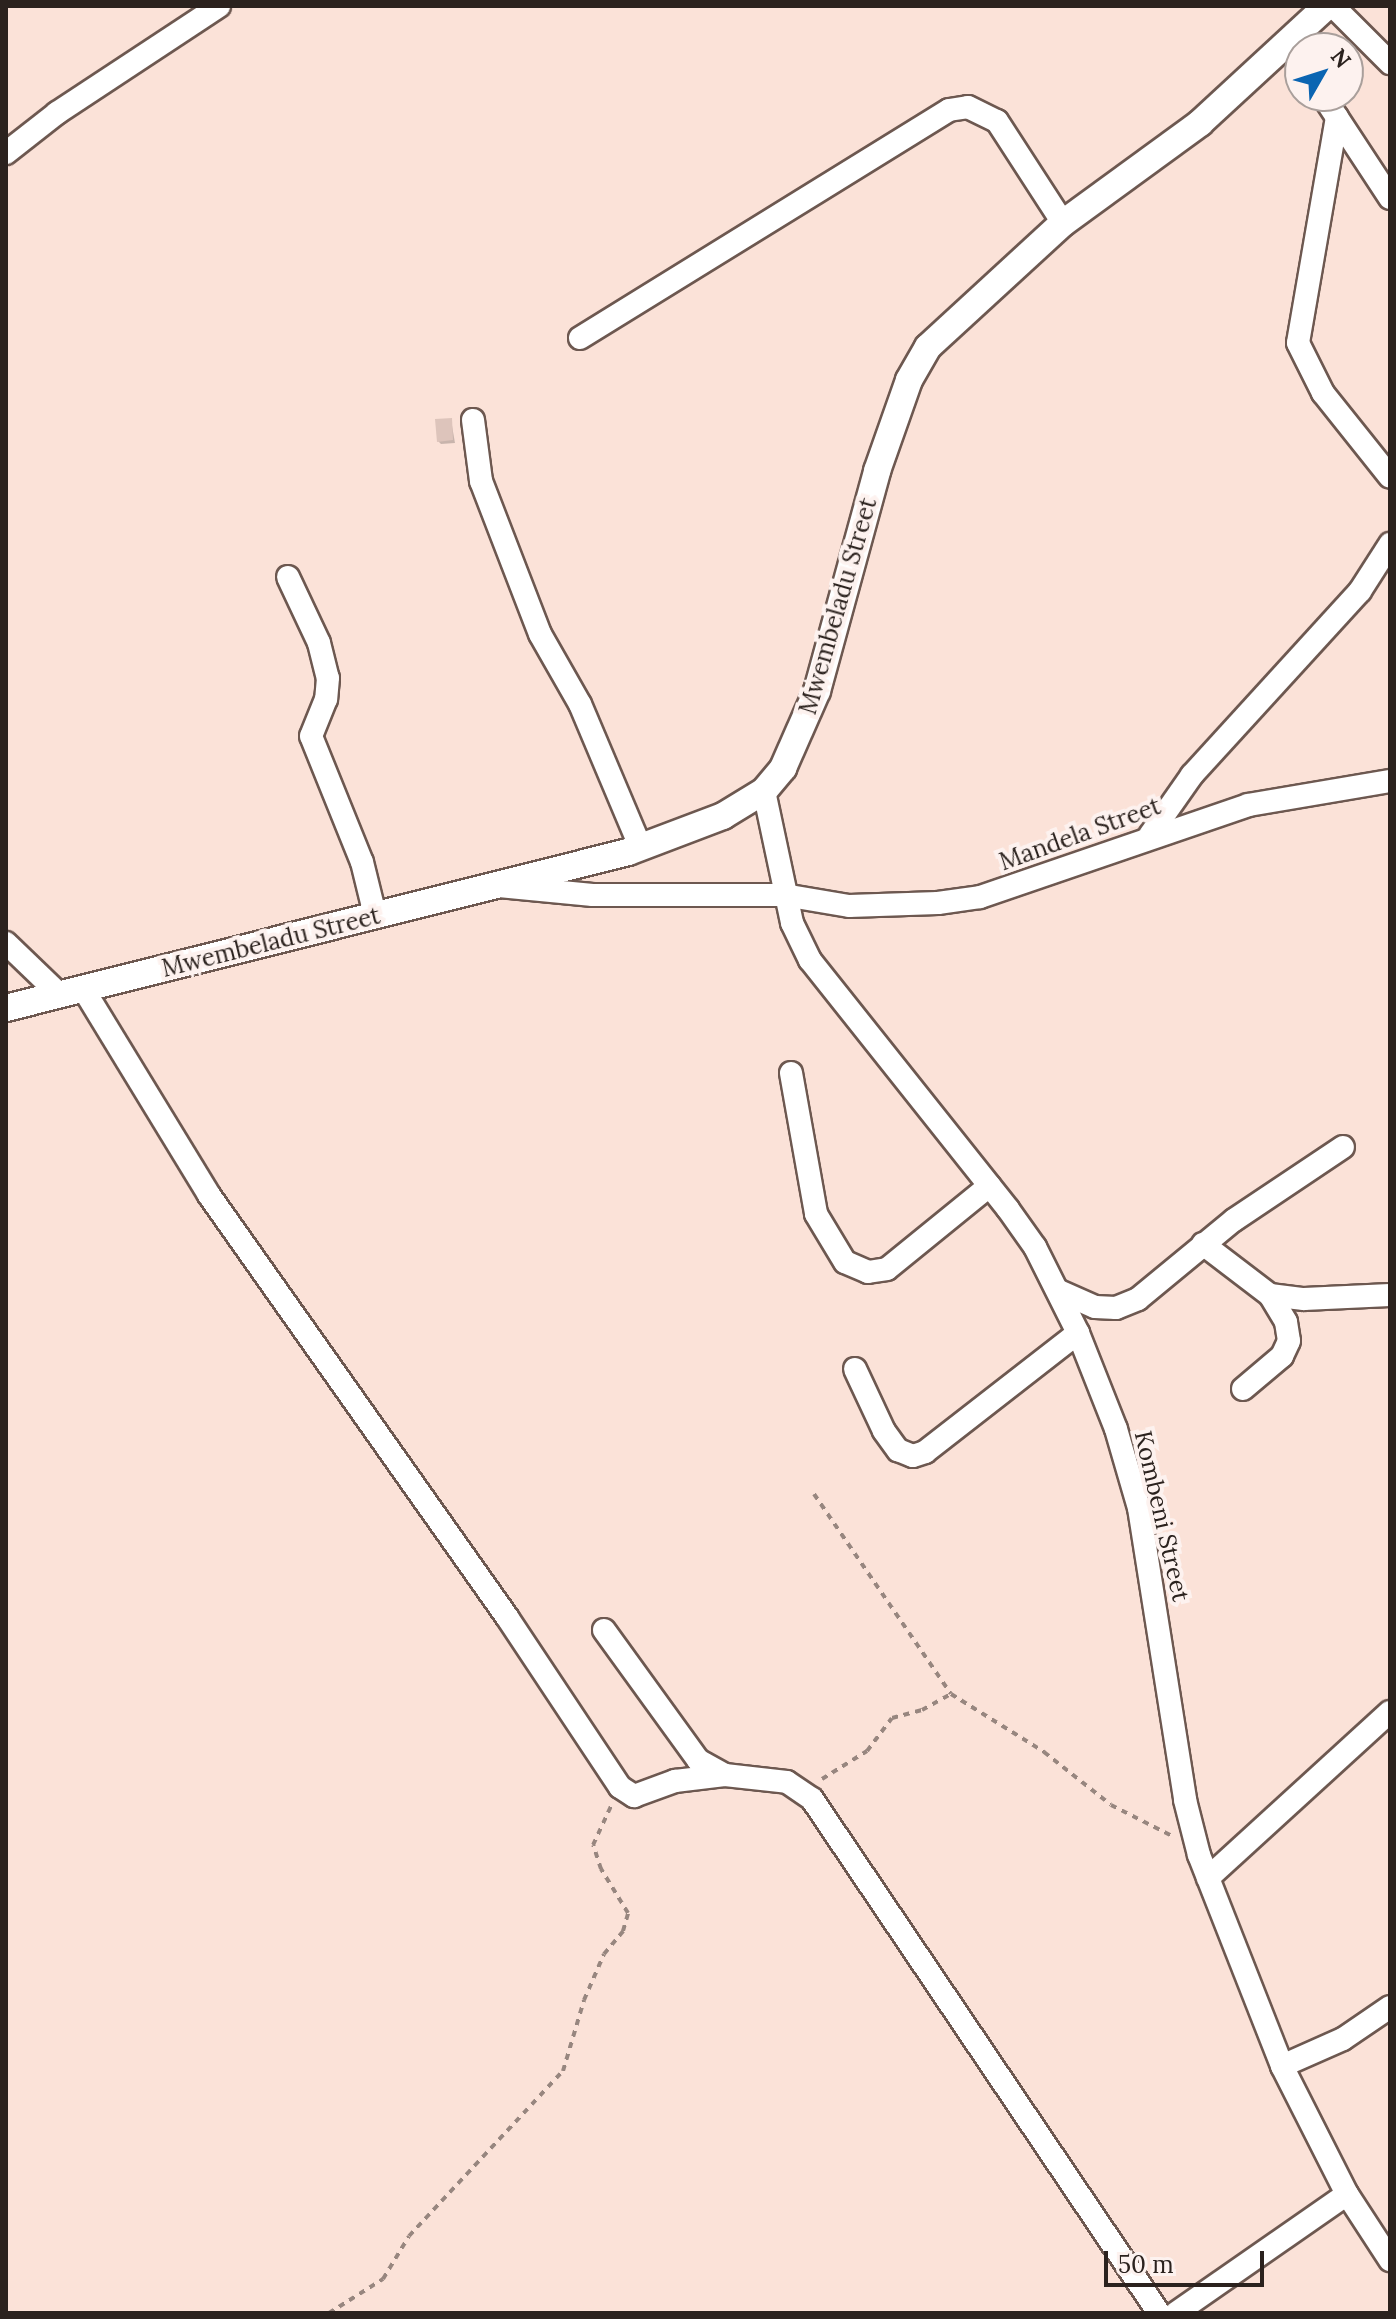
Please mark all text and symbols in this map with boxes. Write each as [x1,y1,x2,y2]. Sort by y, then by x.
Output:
north arrow [1284,32,1364,112]
text: N [1325,43,1357,74]
street label: Mwembeladu Street [793,494,883,718]
street label: Mandela Street [995,791,1165,877]
street label: Mwembeladu Street [159,901,383,983]
street label: Kombeni Street [1128,1428,1196,1604]
scale bar [1108,2235,1268,2285]
text: 50 m [1118,2249,1174,2280]

